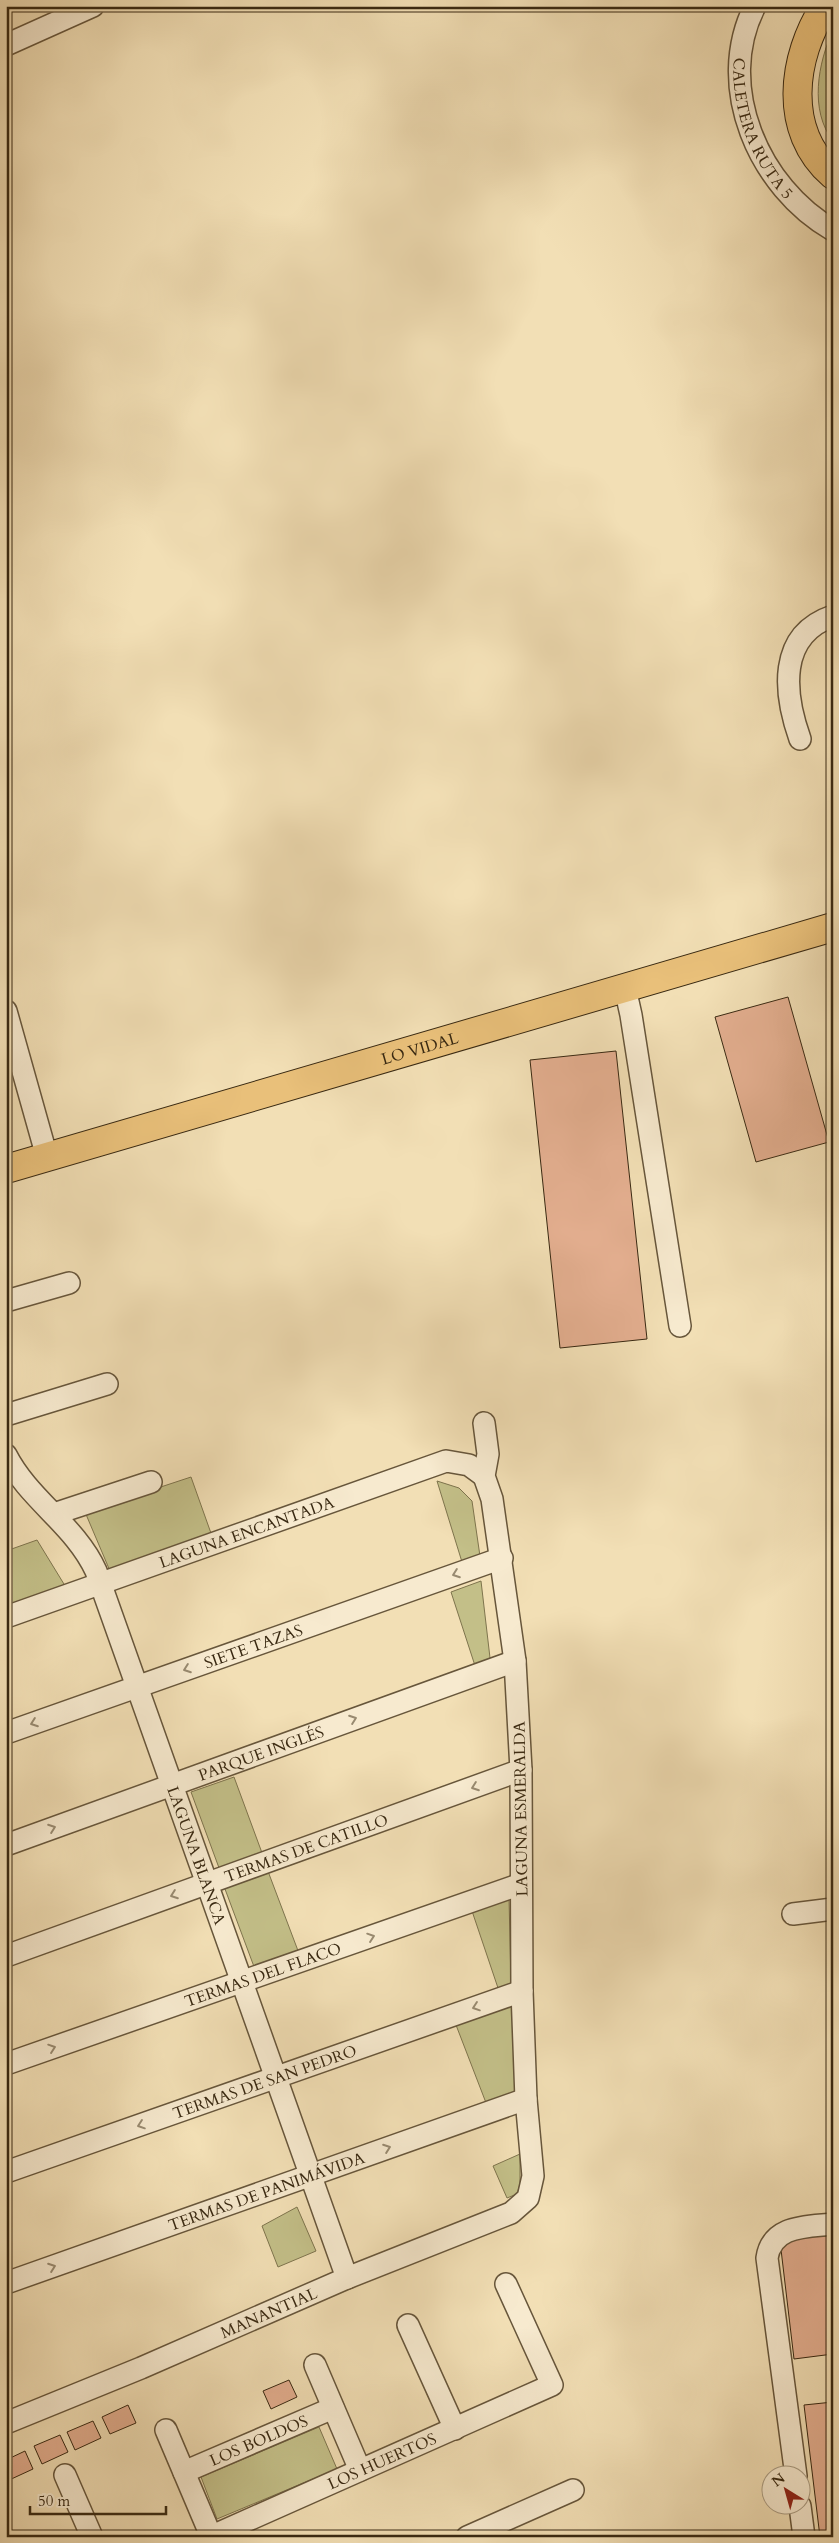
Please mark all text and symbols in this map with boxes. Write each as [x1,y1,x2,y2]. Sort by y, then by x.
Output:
street label: CALETERA RUTA 5 [727,57,798,204]
street label: LO VIDAL [379,1027,461,1071]
street label: LAGUNA ENCANTADA [156,1491,338,1574]
one-way arrow [452,1568,460,1578]
street label: SIETE TAZAS [201,1619,306,1674]
one-way arrow [183,1663,192,1673]
one-way arrow [348,1715,357,1725]
one-way arrow [30,1717,39,1727]
street label: LAGUNA ESMERALDA [508,1720,534,1897]
street label: PARQUE INGLÉS [195,1721,327,1787]
one-way arrow [471,1781,479,1791]
street label: LAGUNA BLANCA [161,1783,231,1928]
street label: TERMAS DE CATILLO [221,1809,391,1888]
one-way arrow [47,1824,56,1834]
one-way arrow [170,1889,178,1899]
one-way arrow [366,1933,375,1943]
street label: TERMAS DEL FLACO [182,1938,344,2013]
one-way arrow [472,2001,481,2011]
street label: TERMAS DE SAN PEDRO [170,2040,360,2125]
one-way arrow [48,2044,56,2054]
one-way arrow [137,2119,146,2129]
one-way arrow [382,2144,390,2154]
street label: TERMAS DE PANIMÁVIDA [165,2147,368,2237]
one-way arrow [47,2263,56,2273]
street label: MANANTIAL [217,2282,321,2344]
street label: LOS BOLDOS [206,2410,311,2472]
street label: LOS HUERTOS [324,2428,440,2495]
north arrow [762,2466,812,2516]
text: N [768,2469,789,2491]
scale bar [30,2483,166,2515]
text: 50 m [38,2491,70,2511]

